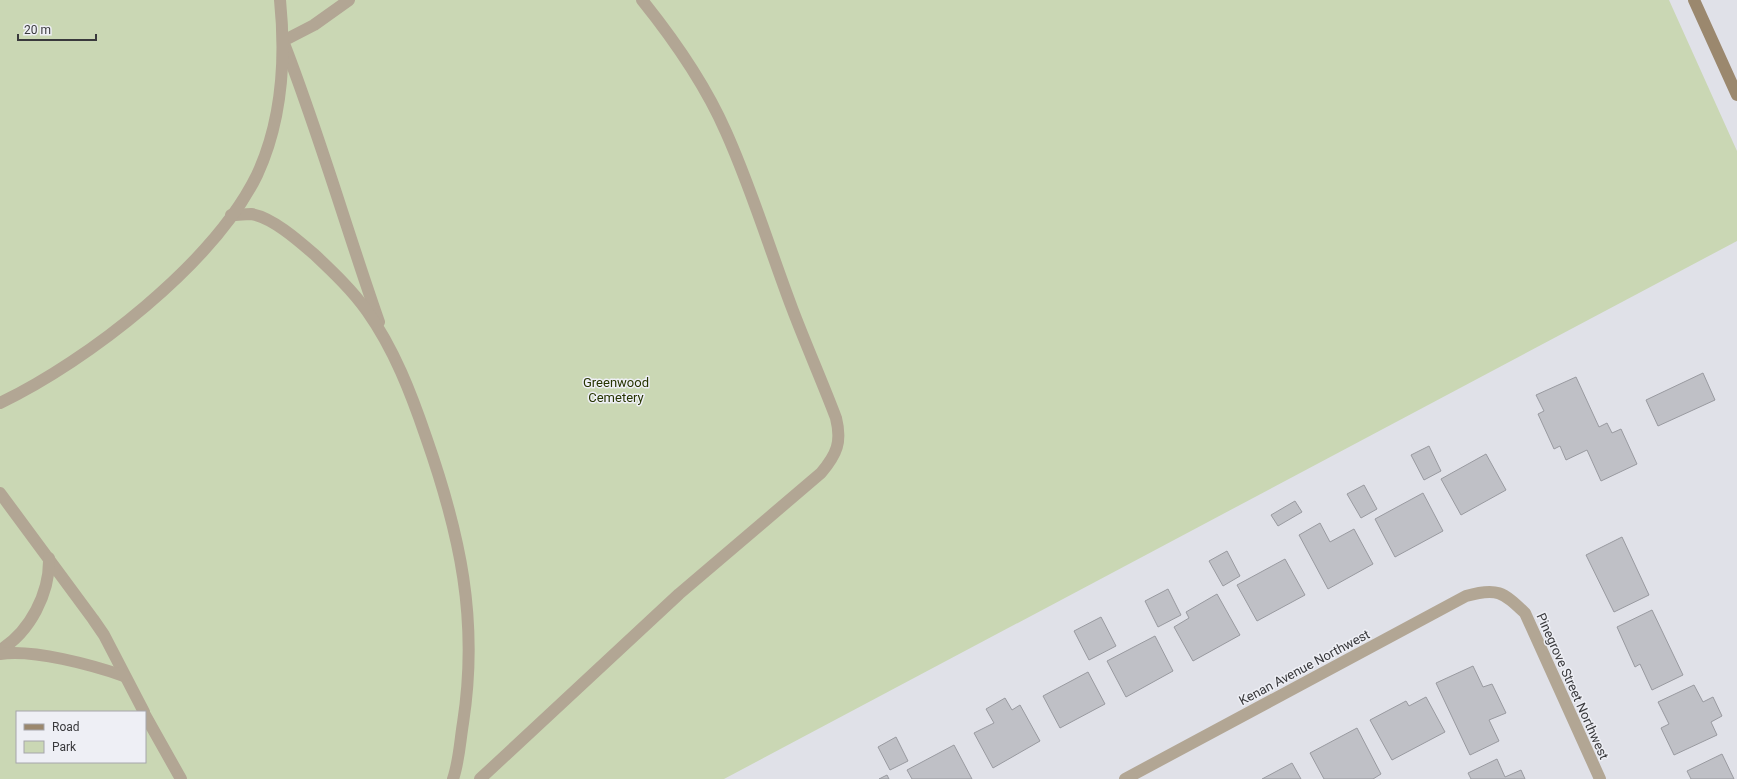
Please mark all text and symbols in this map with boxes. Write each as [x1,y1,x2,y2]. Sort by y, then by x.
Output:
scale bar [18,16,96,42]
text: 20 m [24,23,51,37]
park label: Greenwood Cemetery [583,375,649,405]
street label: Pinegrove Street Northwest [1533,611,1612,762]
street label: Kenan Avenue Northwest [1236,627,1372,708]
legend [16,711,146,763]
text: Road [52,720,80,734]
text: Park [52,740,77,754]

